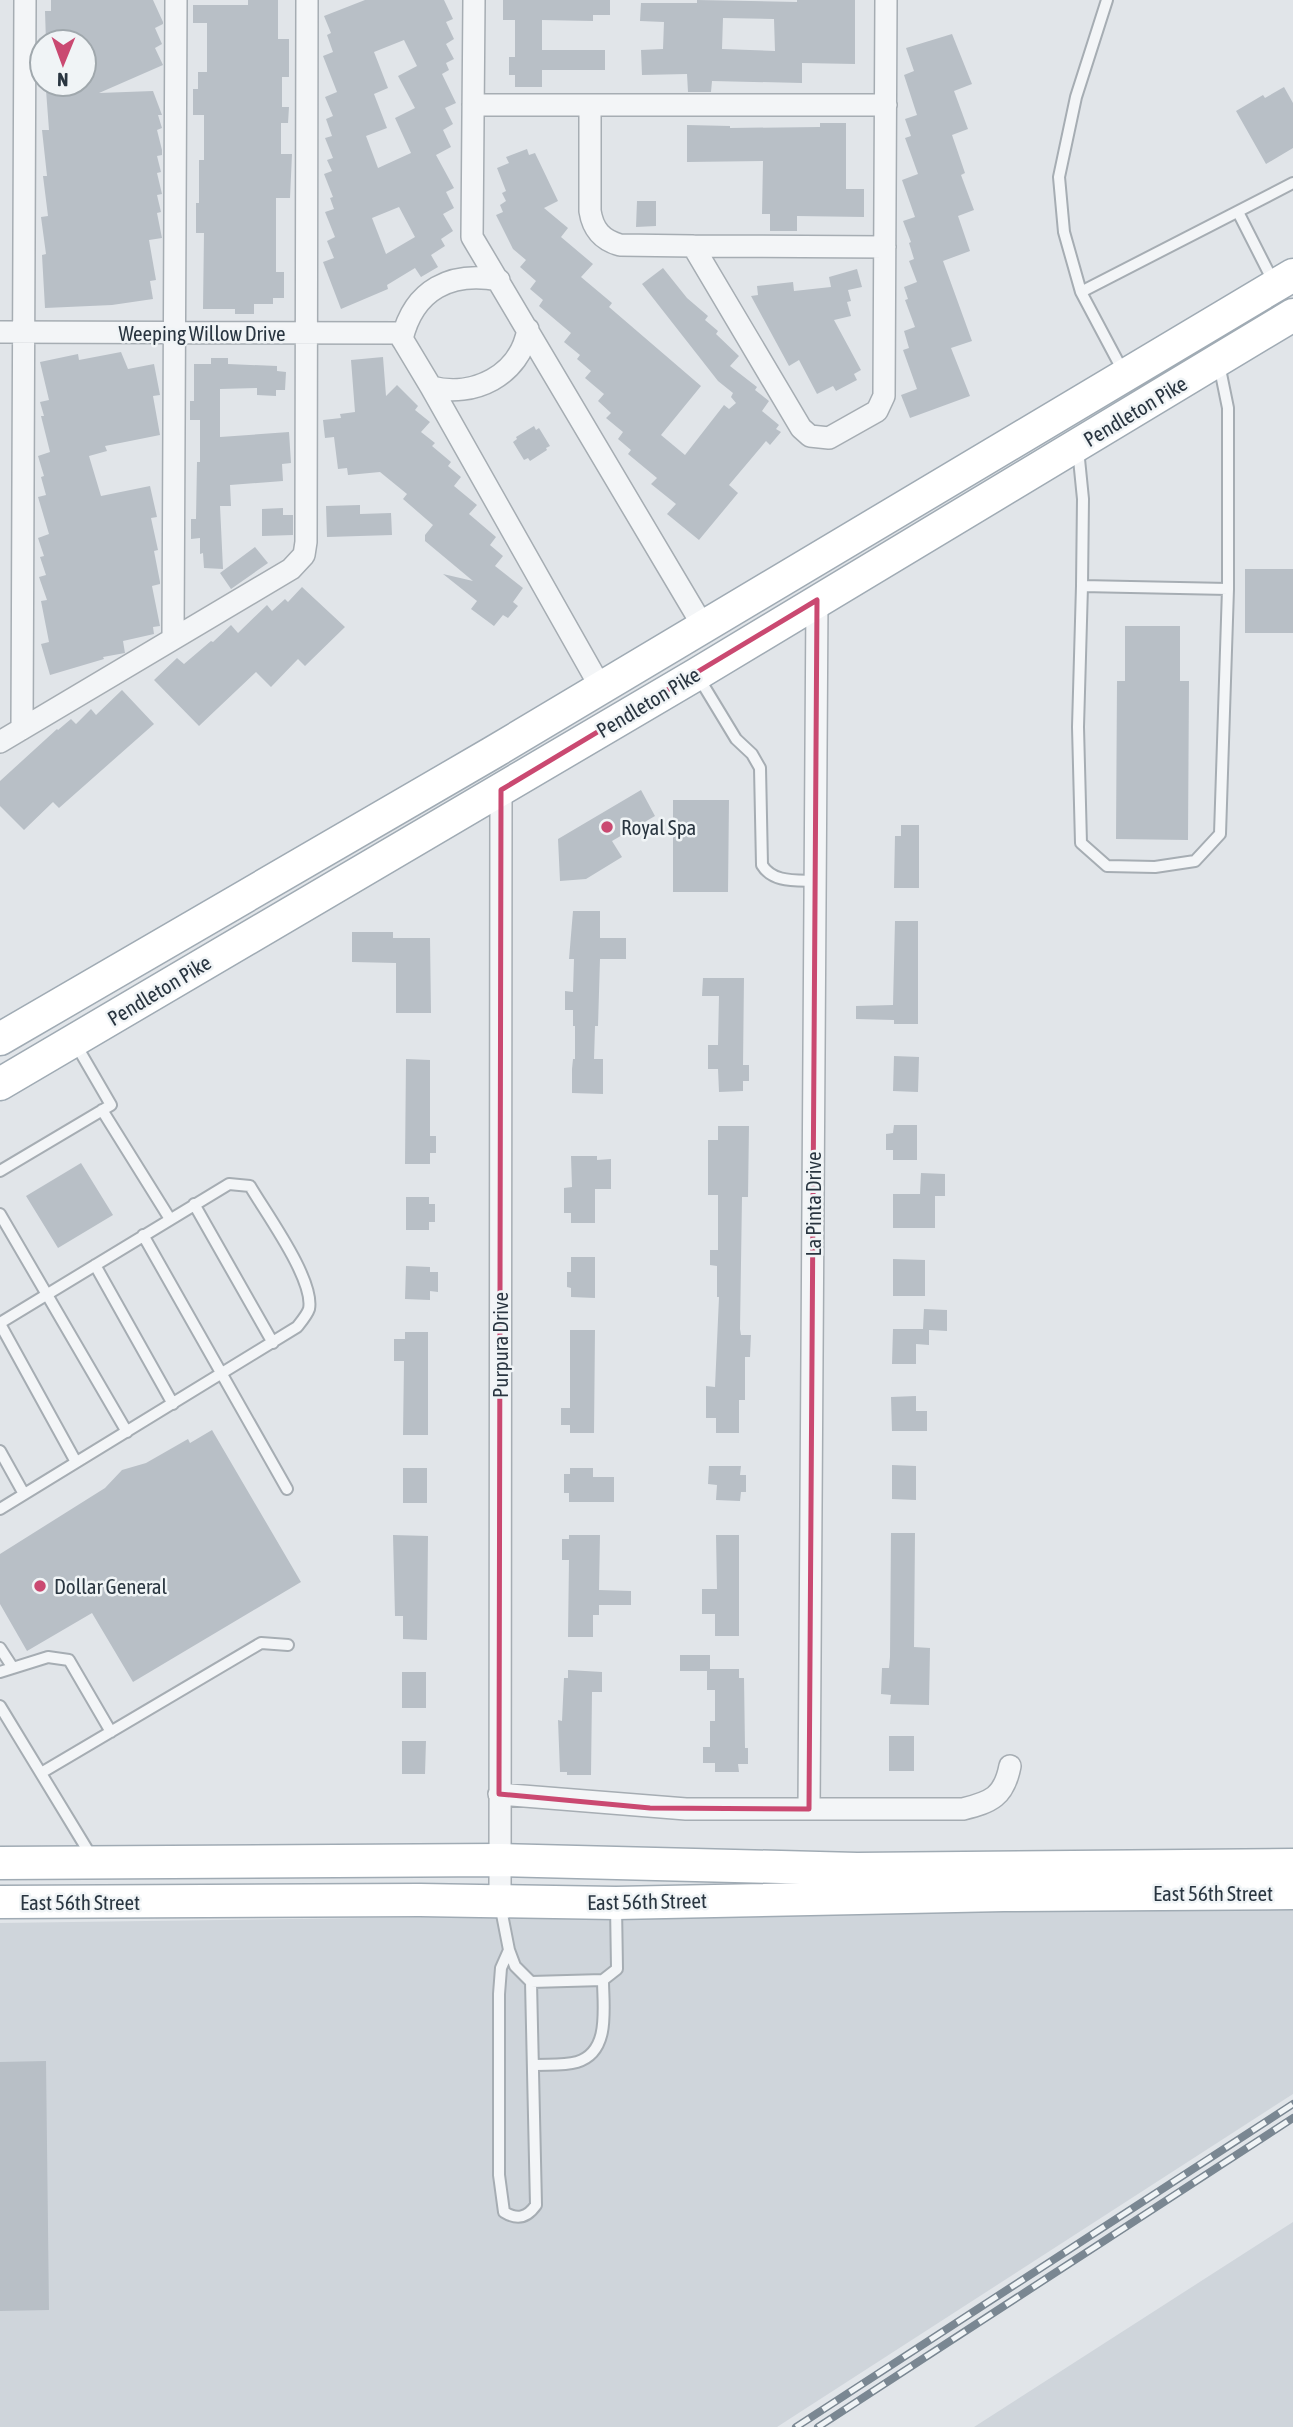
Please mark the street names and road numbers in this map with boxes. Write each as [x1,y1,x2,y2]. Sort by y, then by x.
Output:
street label: Weeping Willow Drive [118,321,286,345]
street label: Pendleton Pike [1079,371,1191,451]
street label: Pendleton Pike [592,662,704,742]
street label: Pendleton Pike [103,950,215,1030]
street label: La Pinta Drive [801,1151,825,1257]
street label: Purpura Drive [488,1292,512,1398]
street label: East 56th Street [1153,1881,1273,1905]
street label: East 56th Street [587,1888,707,1914]
street label: East 56th Street [20,1890,140,1914]

